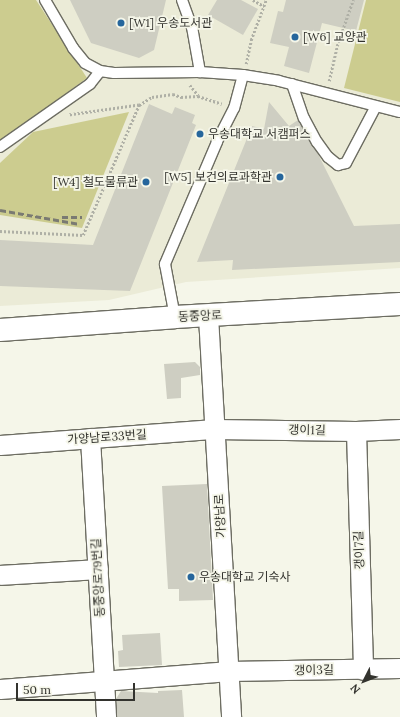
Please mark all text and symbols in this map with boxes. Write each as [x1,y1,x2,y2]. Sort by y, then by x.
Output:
place label: [W1] 우송도서관 [129,16,212,30]
marker: [W1] 우송도서관 [116,18,126,28]
place label: [W6] 교양관 [303,30,367,44]
marker: [W6] 교양관 [290,32,300,42]
place label: 우송대학교 서캠퍼스 [208,127,311,141]
marker: 우송대학교 서캠퍼스 [195,129,205,139]
place label: [W5] 보건의료과학관 [164,170,272,184]
marker: [W5] 보건의료과학관 [275,172,285,182]
place label: [W4] 철도물류관 [53,175,138,189]
marker: [W4] 철도물류관 [141,177,151,187]
street label: 동중앙로 [178,308,222,324]
street label: 갱이1길 [288,422,326,438]
street label: 가양남로33번길 [67,427,147,447]
street label: 가양남로 [212,494,228,538]
street label: 갱이7길 [351,530,367,570]
street label: 동중앙로79번길 [89,538,107,618]
place label: 우송대학교 기숙사 [199,570,290,584]
marker: 우송대학교 기숙사 [186,572,196,582]
north arrow [344,661,384,701]
street label: 갱이3길 [294,662,334,678]
scale bar [18,675,137,701]
text: N [347,681,363,697]
text: 50 m [23,682,51,697]

